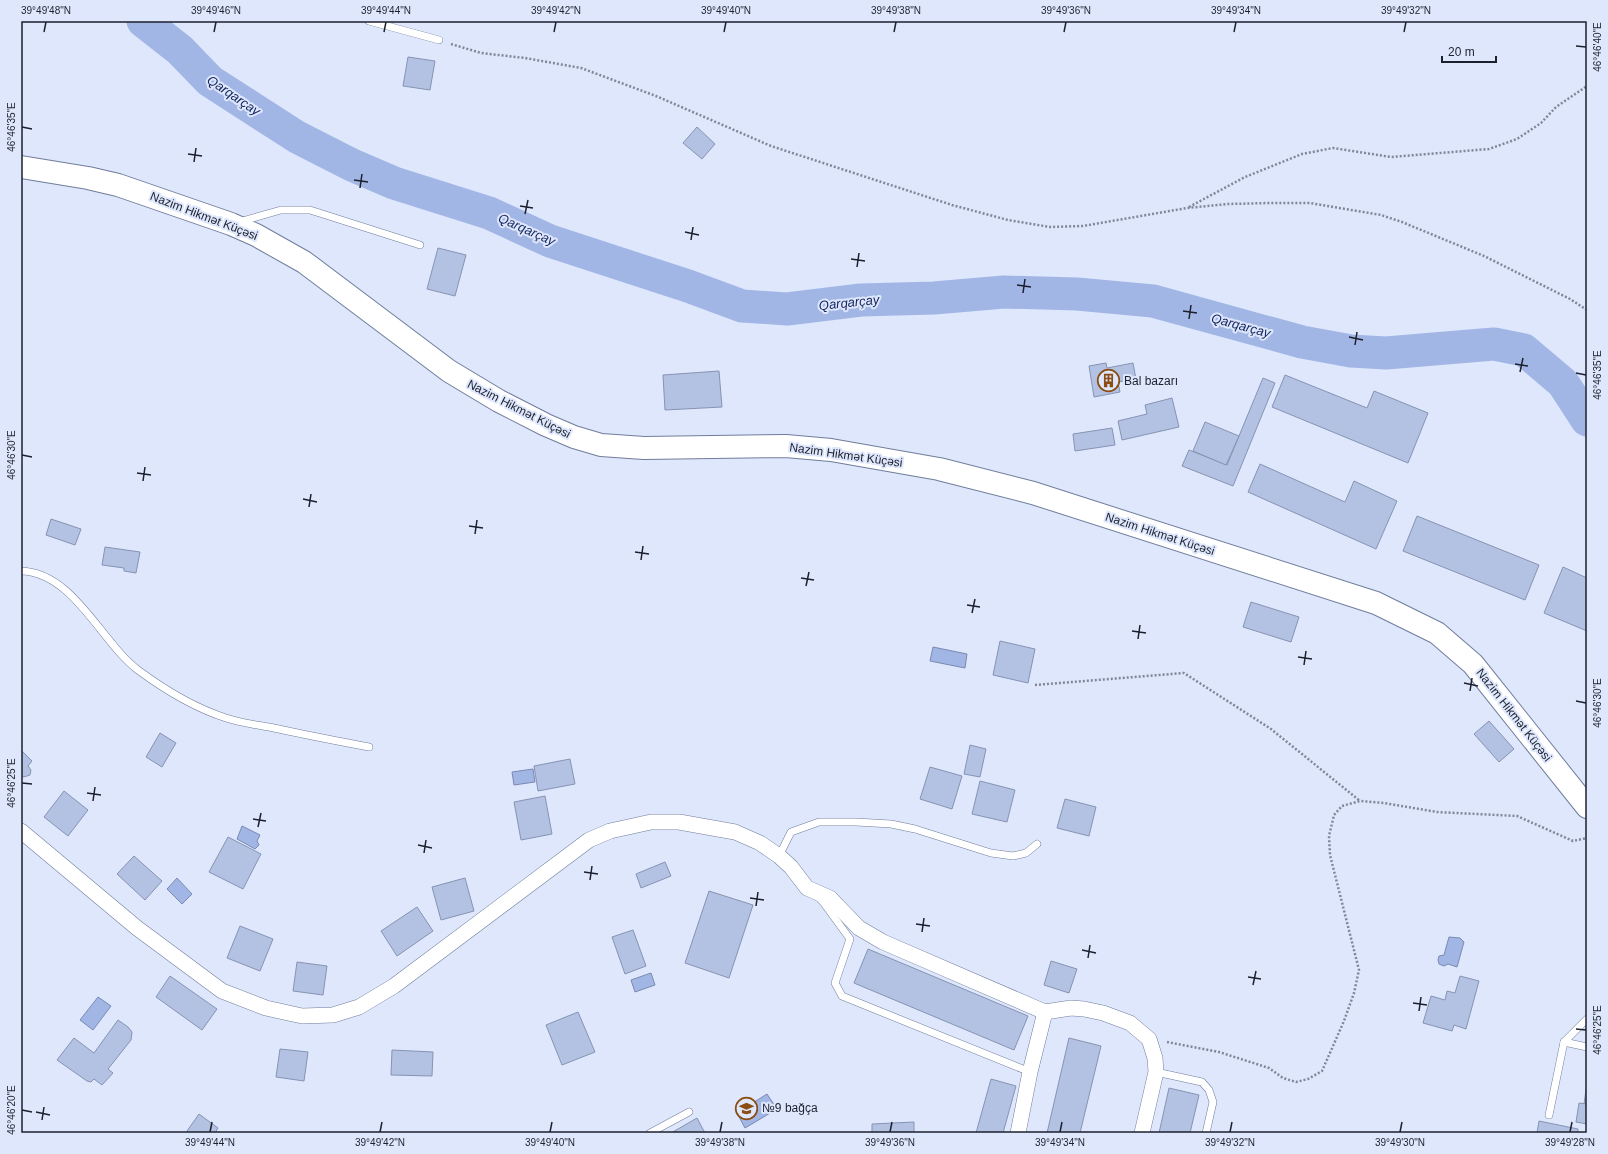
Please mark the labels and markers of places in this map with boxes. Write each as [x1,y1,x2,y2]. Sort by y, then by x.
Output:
building icon: Bal bazarı [1096,368,1122,394]
place label: Bal bazarı [1124,374,1178,388]
school or university icon: №9 bağça [733,1095,759,1121]
place label: №9 bağça [762,1101,818,1115]

